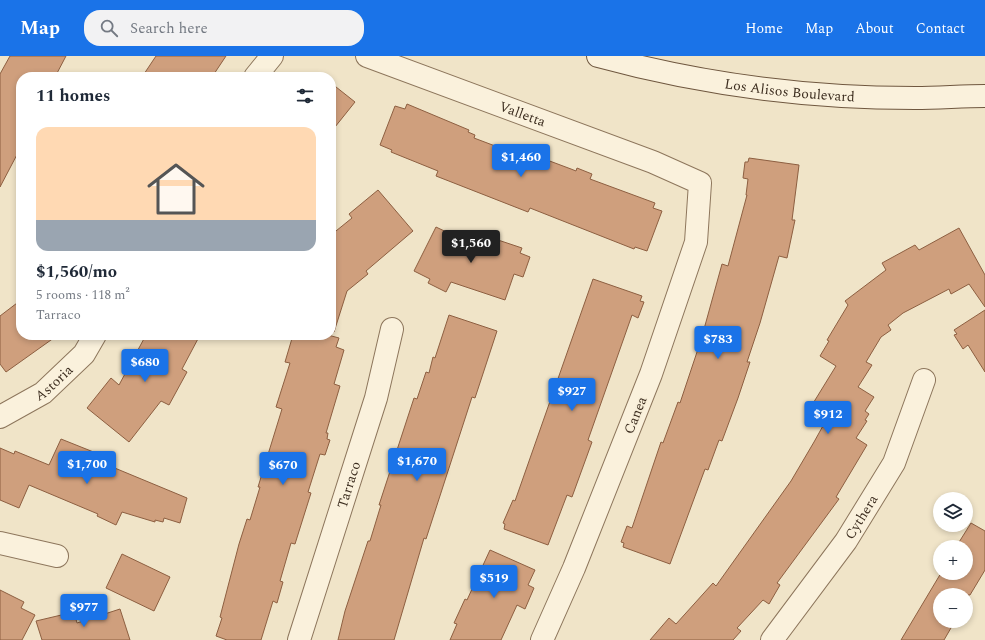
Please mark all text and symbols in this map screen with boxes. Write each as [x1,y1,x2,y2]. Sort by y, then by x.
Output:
search box [84,10,364,46]
text: Map [20,14,60,43]
icon: search [98,17,120,39]
text: Search here [130,17,208,40]
text: Home [745,18,783,39]
text: Map [805,18,833,39]
text: About [855,18,894,39]
text: Contact [916,18,965,39]
street label: Los Alisos Boulevard [723,73,855,108]
text: 11 homes [36,83,110,109]
icon: filters [294,85,316,107]
street label: Valletta [496,96,549,132]
pin: $1,460 [488,144,554,178]
text: $1,460 [501,147,541,167]
icon: home [140,153,212,225]
pin: $1,560 [438,230,504,264]
text: $1,560 [451,233,491,253]
text: $1,560/mo [36,259,117,285]
text: 5 rooms · 118 m² [36,285,130,305]
text: Tarraco [36,305,81,325]
pin: $783 [694,326,742,360]
text: $783 [703,329,733,349]
pin: $680 [121,349,169,383]
text: $680 [130,352,160,372]
street label: Astoria [31,360,78,407]
pin: $927 [548,378,596,412]
text: $927 [557,381,587,401]
street label: Canea [618,393,653,437]
pin: $912 [804,401,852,435]
text: $912 [813,404,843,424]
pin: $1,670 [384,448,450,482]
pin: $1,700 [54,451,120,485]
text: $1,670 [397,451,437,471]
pin: $670 [259,452,307,486]
text: $1,700 [67,454,107,474]
text: $670 [268,455,298,475]
street label: Tarraco [332,459,366,511]
street label: Cythera [839,490,883,544]
map controls [933,492,973,628]
button: layers [933,492,973,532]
button: + [933,540,973,580]
pin: $519 [470,565,518,599]
text: $519 [479,568,509,588]
button: − [933,588,973,628]
pin: $977 [60,594,108,628]
text: $977 [69,597,99,617]

